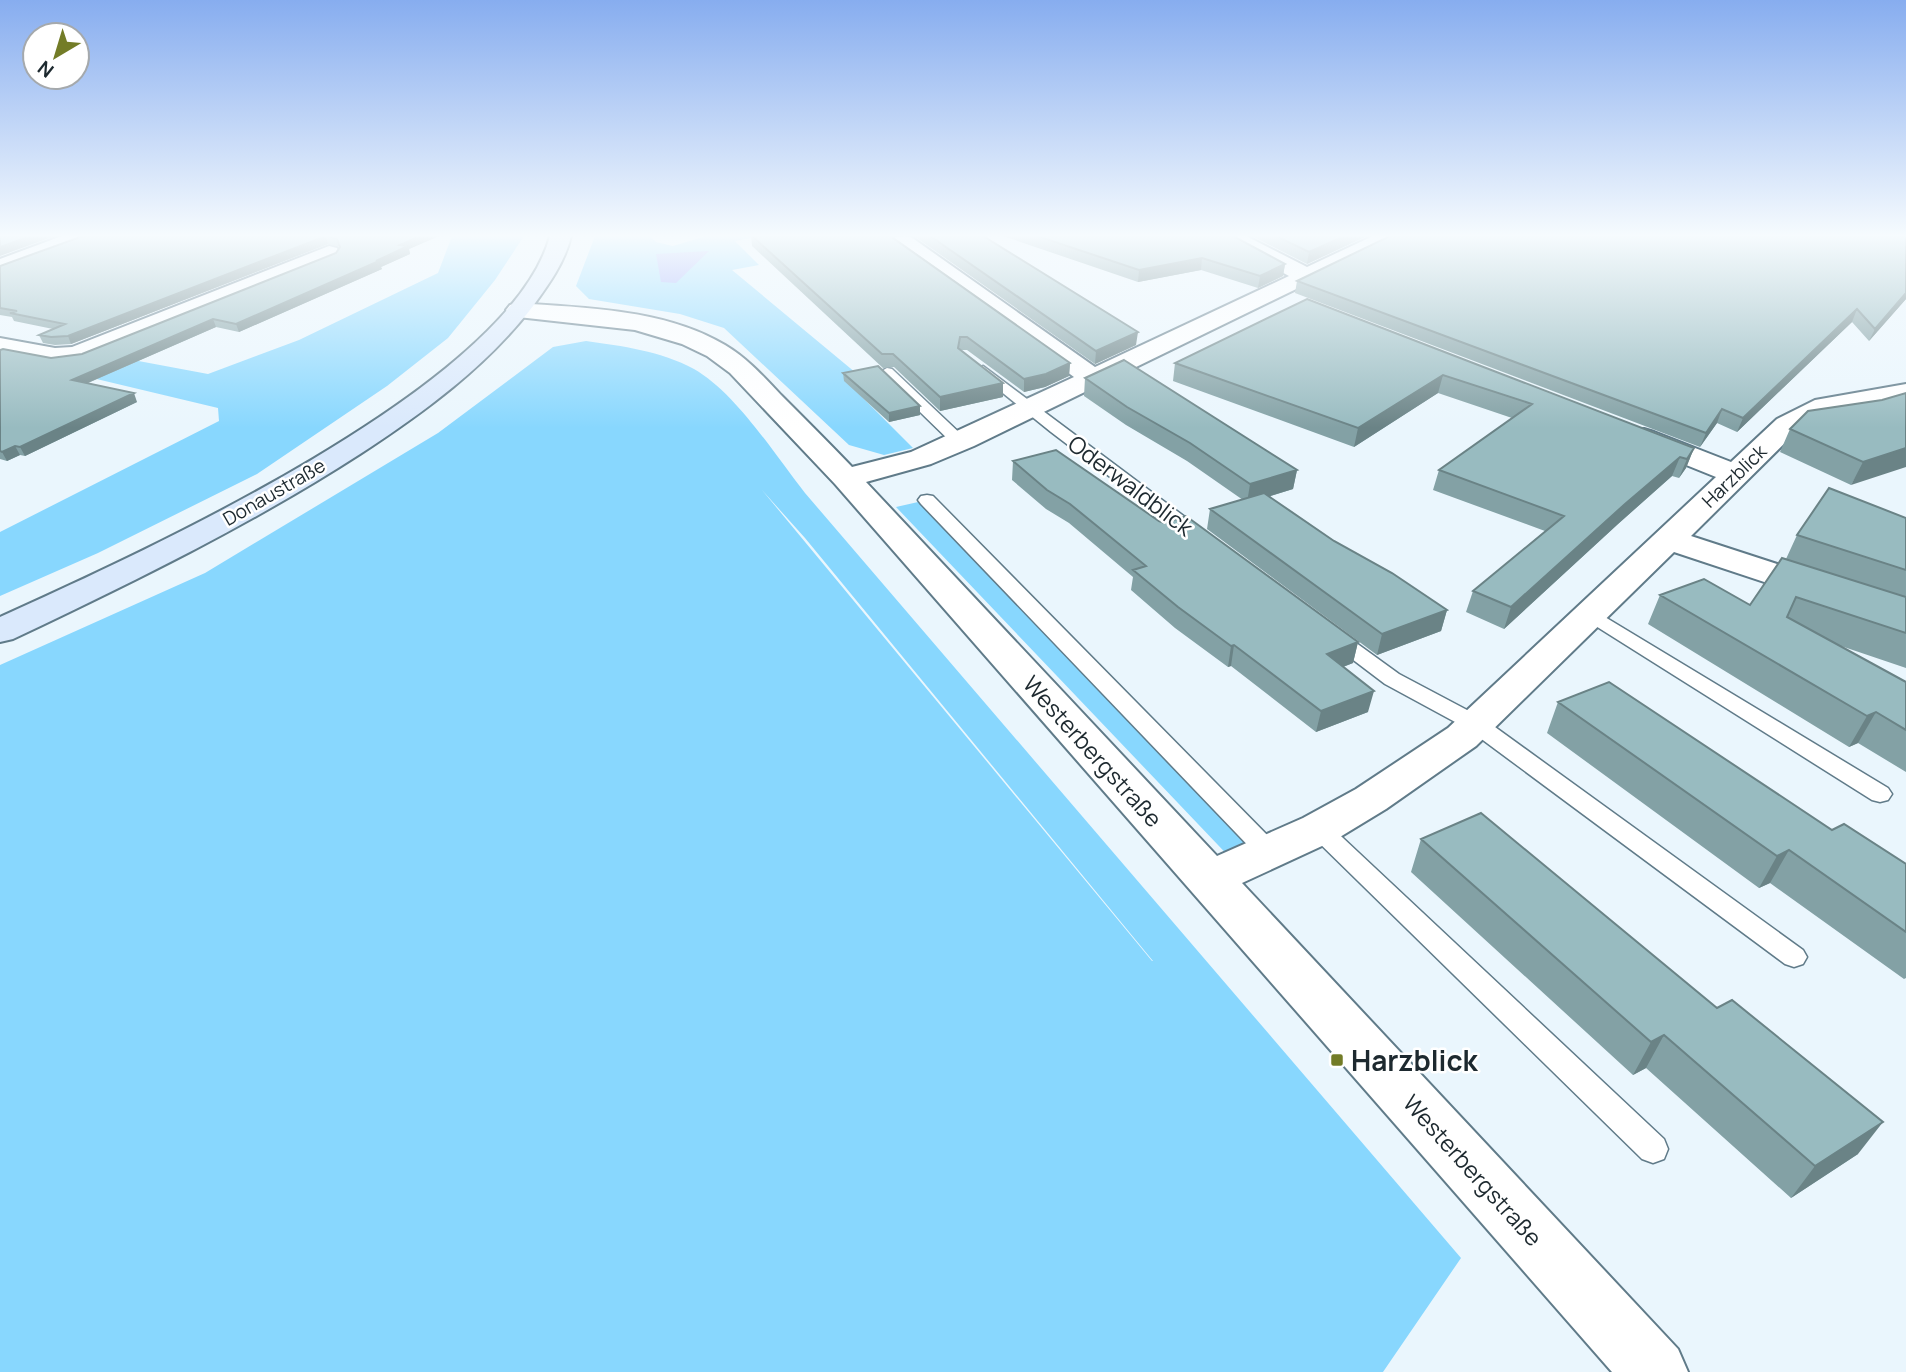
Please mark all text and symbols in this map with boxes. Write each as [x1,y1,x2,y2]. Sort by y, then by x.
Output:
north arrow [21,21,91,91]
text: N [32,55,59,84]
street label: Oderwaldblick [1062,427,1201,543]
street label: Harzblick [1696,438,1772,513]
street label: Donaustraße [218,452,330,532]
street label: Westerbergstraße [1016,668,1170,834]
place label: Harzblick [1351,1041,1479,1079]
marker: Harzblick [1329,1052,1345,1068]
street label: Westerbergstraße [1396,1087,1550,1253]

